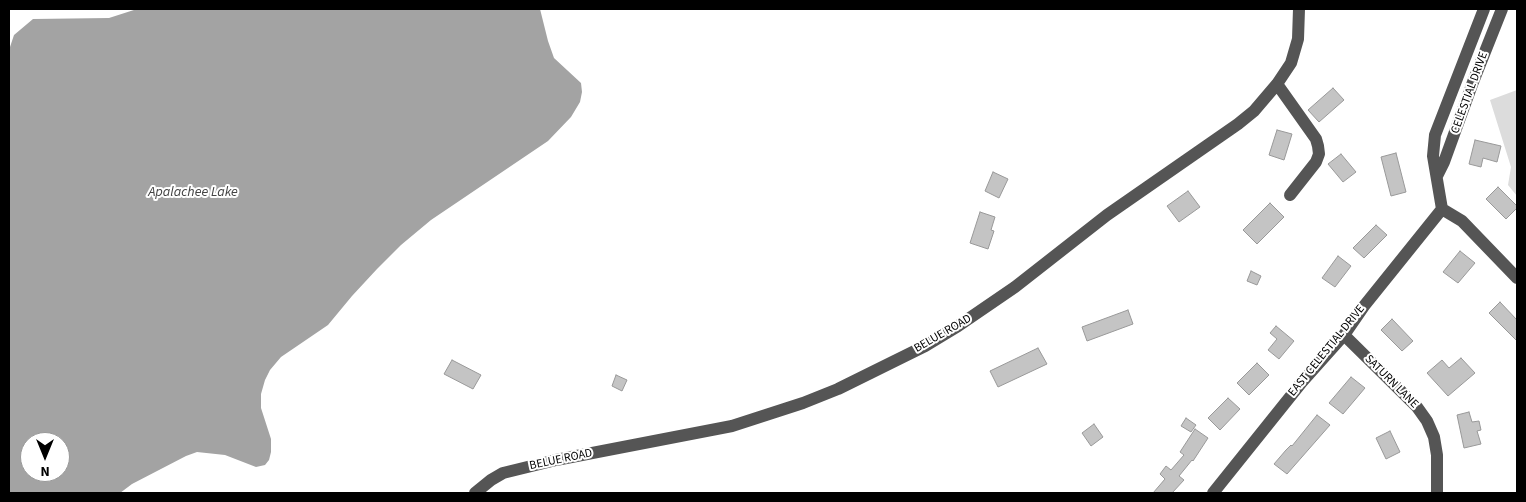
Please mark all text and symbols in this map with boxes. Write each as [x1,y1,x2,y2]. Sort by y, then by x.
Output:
street label: CELESTIAL DRIVE [1449,50,1491,136]
water label: Apalachee Lake [148,185,238,201]
street label: EAST CELESTIAL DRIVE [1286,302,1368,400]
street label: BELUE ROAD [912,312,974,356]
street label: SATURN LANE [1361,352,1421,412]
north arrow [20,432,70,482]
street label: BELUE ROAD [528,446,594,474]
text: N [40,461,50,481]

